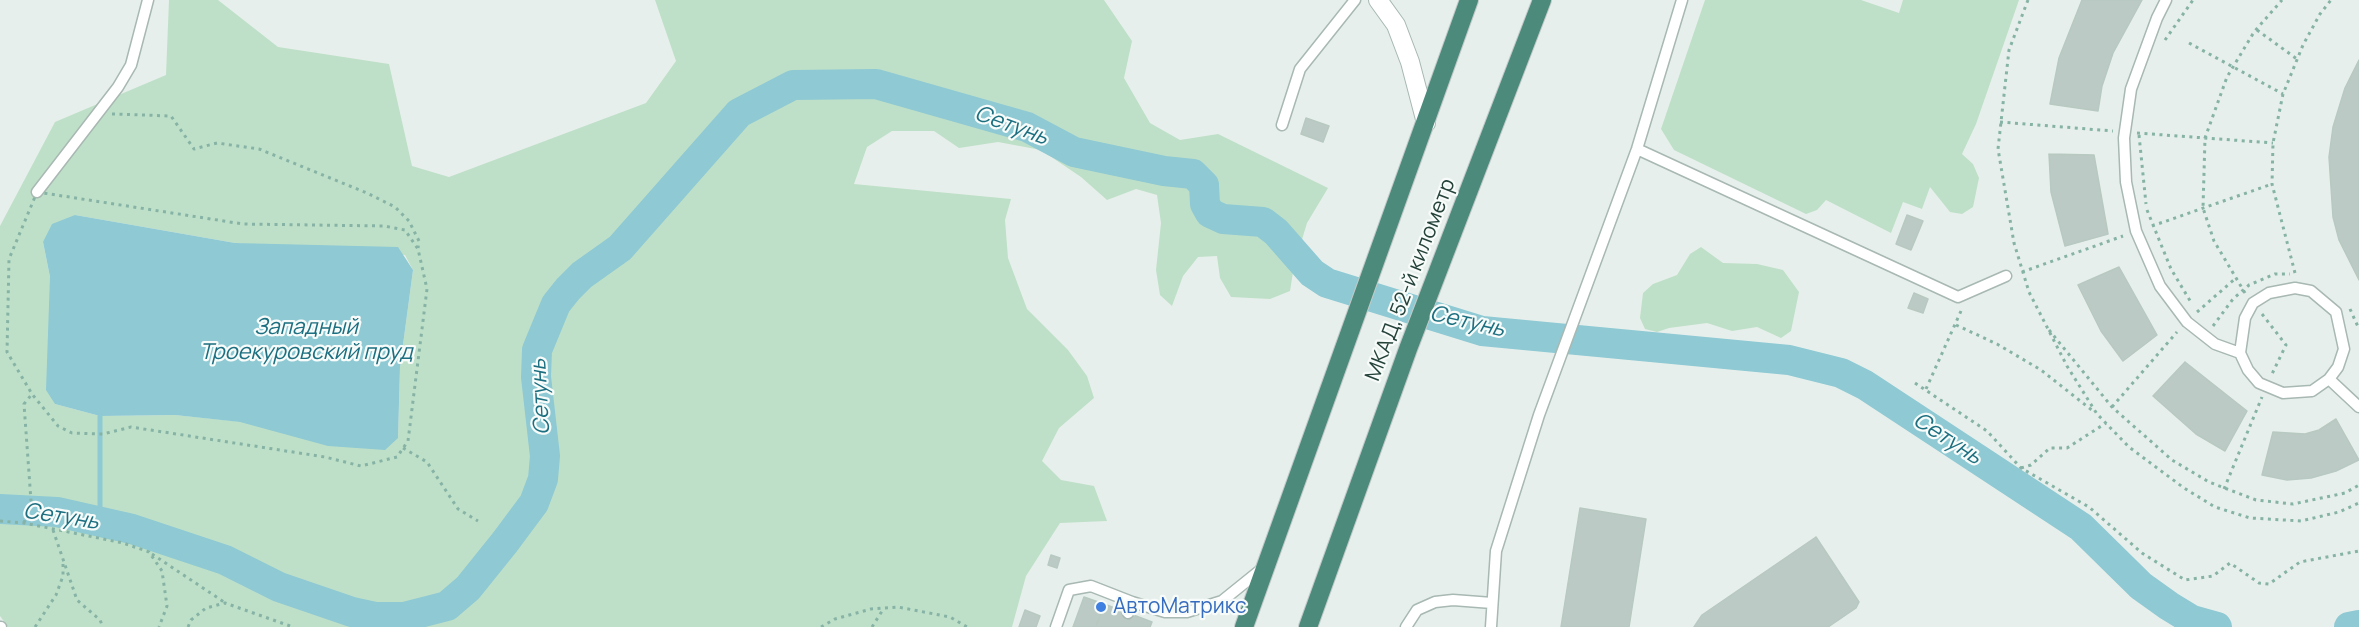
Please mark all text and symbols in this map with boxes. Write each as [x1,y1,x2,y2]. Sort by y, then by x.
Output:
water label: Сетунь [971,101,1051,151]
street label: МКАД, 52-й километр [1361,175,1461,385]
water label: Сетунь [1427,301,1507,343]
water label: Западный Троекуровский пруд [199,315,413,366]
water label: Сетунь [526,358,556,436]
water label: Сетунь [1908,407,1986,471]
water label: Сетунь [21,498,101,536]
place label: АвтоМатрикс [1113,594,1247,620]
marker: АвтоМатрикс [1094,600,1108,614]

